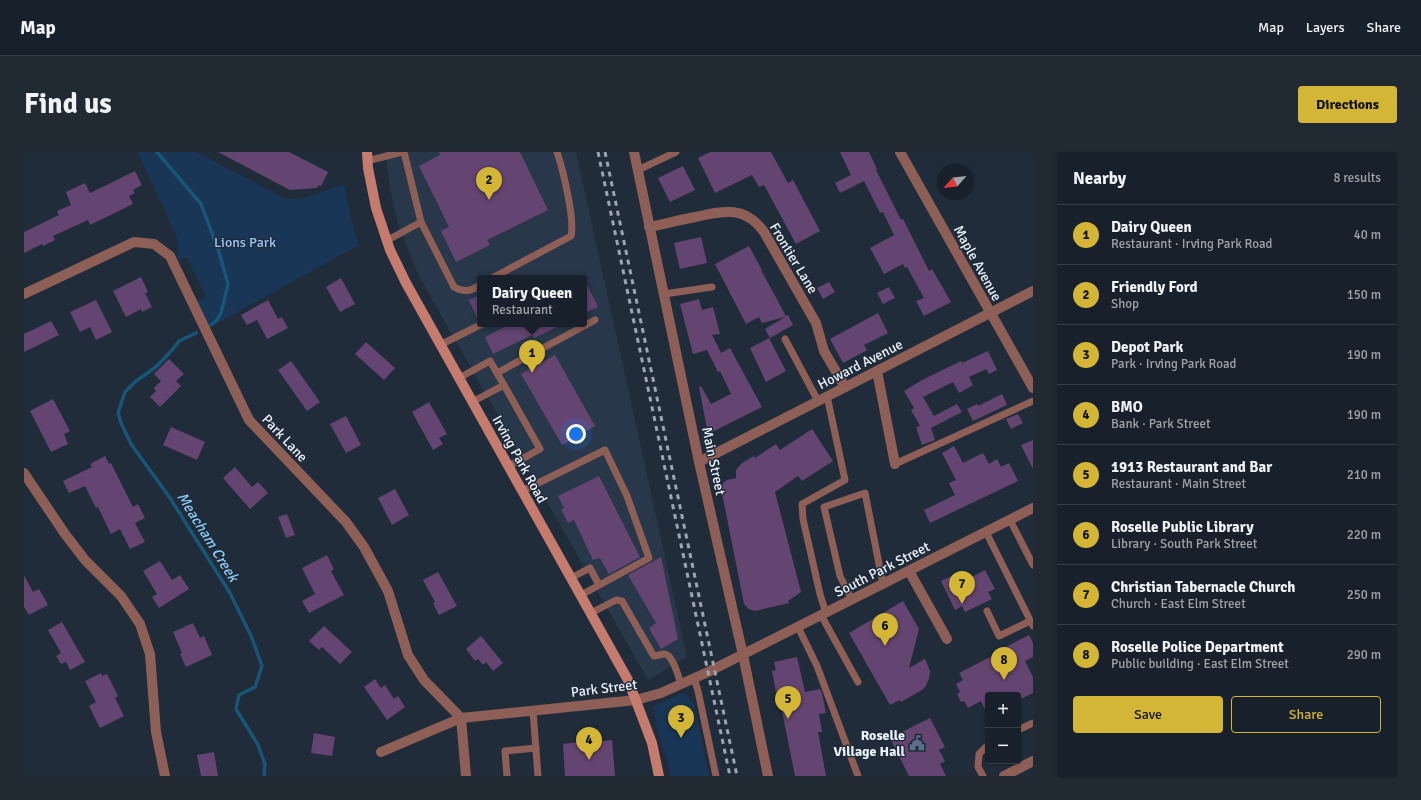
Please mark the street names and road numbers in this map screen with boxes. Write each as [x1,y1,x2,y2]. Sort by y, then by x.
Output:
street label: Frontier Lane [766,220,821,297]
street label: Maple Avenue [950,223,1005,304]
street label: Howard Avenue [815,336,906,393]
street label: Park Lane [258,411,311,466]
street label: Irving Park Road [488,412,551,506]
street label: Main Street [698,425,729,497]
street label: South Park Street [832,538,933,601]
street label: Park Street [570,676,638,701]

